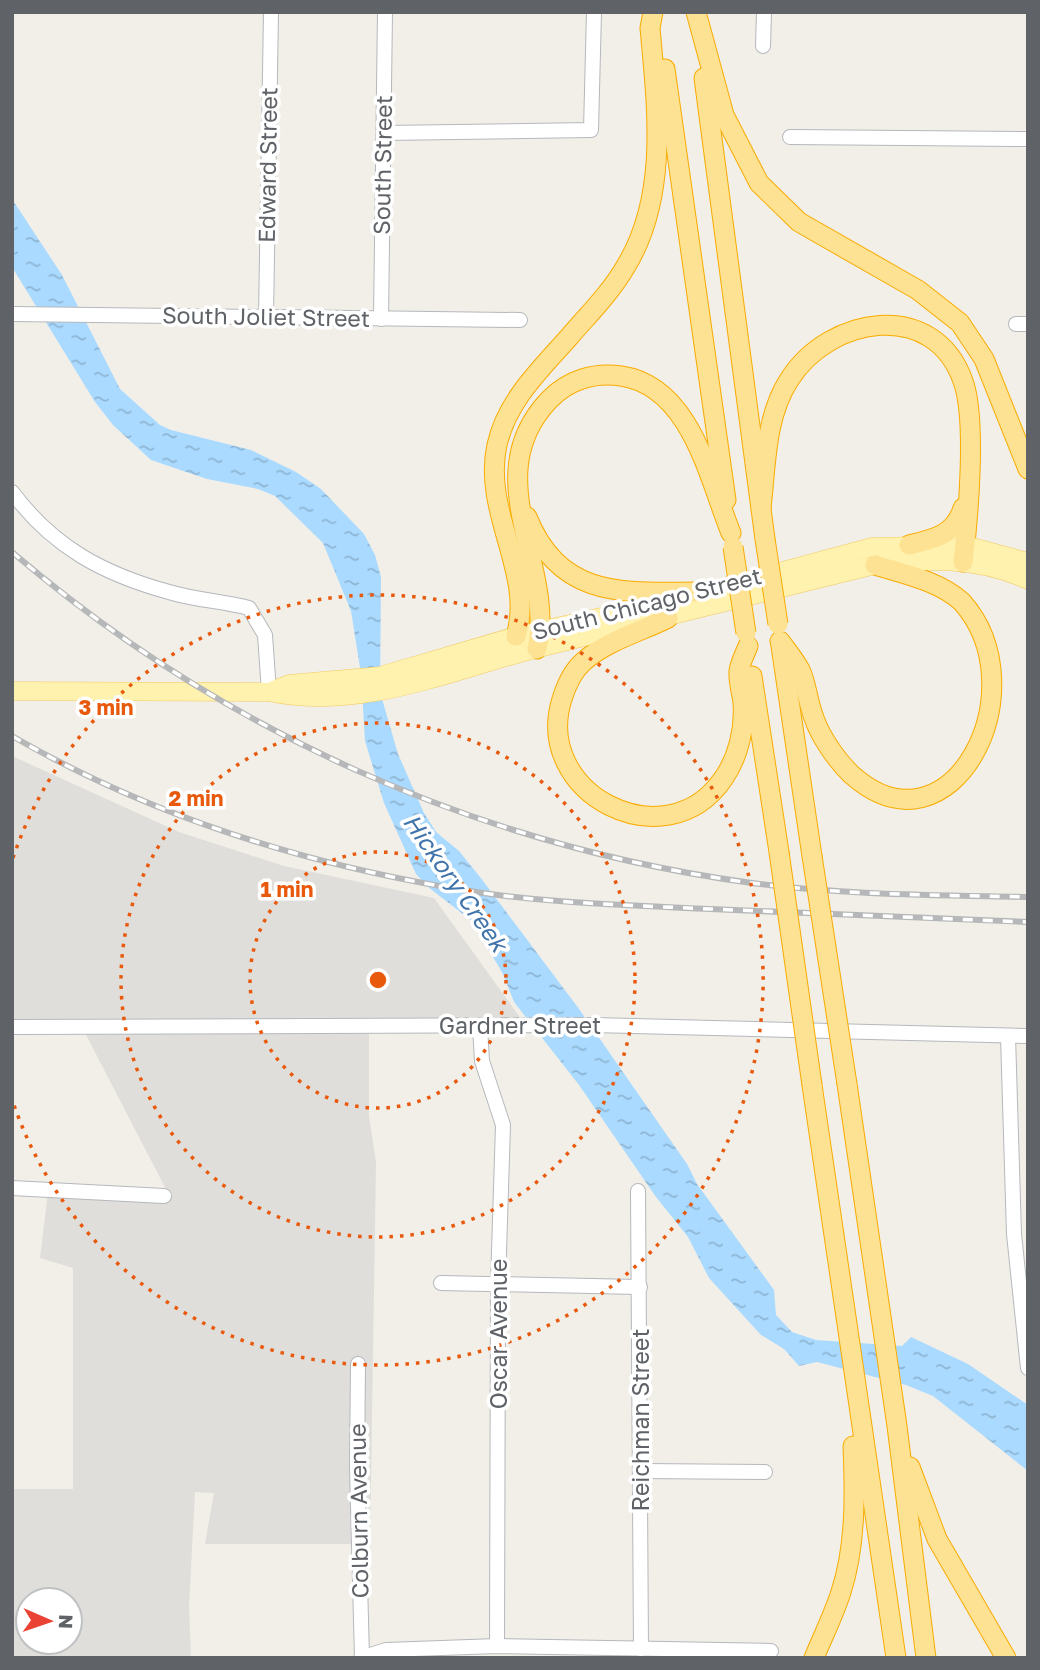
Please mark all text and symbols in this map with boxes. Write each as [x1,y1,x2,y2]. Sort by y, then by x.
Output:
street label: Edward Street [252,87,282,243]
street label: South Street [367,95,397,235]
street label: South Joliet Street [162,300,370,332]
street label: South Chicago Street [529,561,764,645]
text: 3 min [79,694,133,720]
text: 2 min [169,785,223,811]
water label: Hickory Creek [397,808,516,959]
text: 1 min [261,876,313,902]
centre of rings [366,968,390,992]
street label: Gardner Street [439,1011,601,1039]
street label: Oscar Avenue [484,1259,512,1409]
street label: Reichman Street [626,1329,654,1511]
street label: Colburn Avenue [342,1423,374,1599]
north arrow [14,1586,84,1656]
text: N [55,1614,78,1629]

